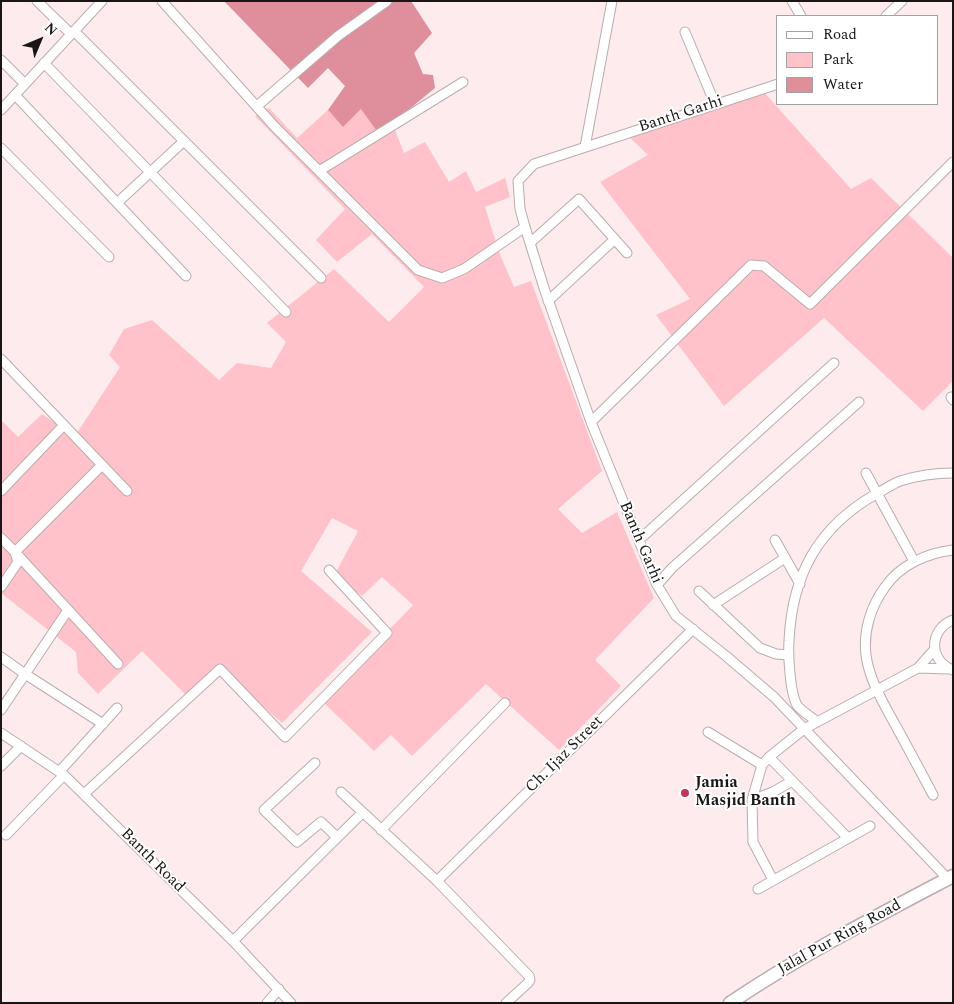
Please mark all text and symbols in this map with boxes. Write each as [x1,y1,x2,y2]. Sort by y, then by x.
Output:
north arrow [15,15,65,65]
legend [776,15,939,105]
text: N [39,18,62,41]
text: Road [823,23,857,46]
text: Park [823,48,854,71]
text: Water [823,73,863,96]
street label: Banth Garhi [636,92,726,138]
street label: Banth Garhi [614,499,666,587]
street label: Ch. Ijaz Street [522,712,608,798]
place label: Jamia Masjid Banth [695,774,796,812]
marker: Jamia Masjid Banth [679,787,691,799]
street label: Banth Road [116,825,188,897]
street label: Jalal Pur Ring Road [775,896,905,980]

